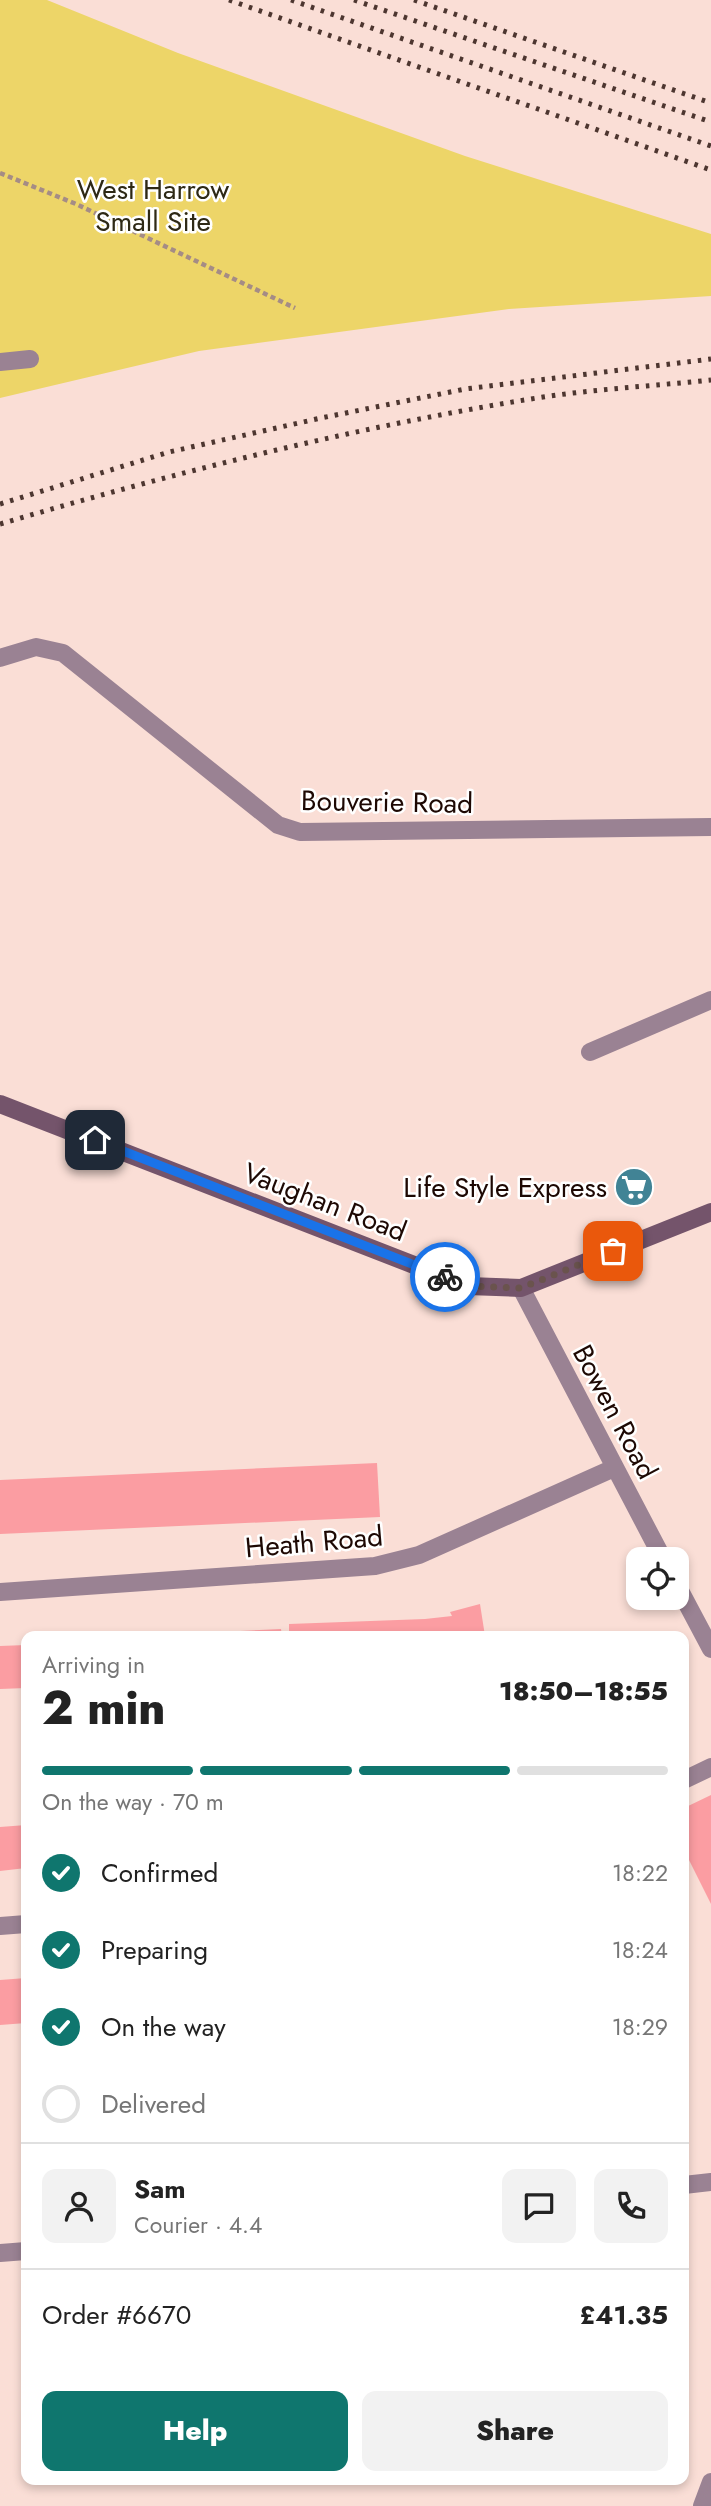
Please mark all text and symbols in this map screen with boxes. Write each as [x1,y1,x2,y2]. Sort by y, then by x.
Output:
park label: West Harrow Small Site [77,169,229,242]
street label: Bouverie Road [301,780,473,824]
pin [65,1110,125,1170]
icon: home [76,1121,114,1159]
street label: Vaughan Road [238,1152,412,1252]
supermarket icon: Life Style Express [613,1166,655,1208]
place label: Life Style Express [403,1167,607,1208]
pin [583,1221,643,1281]
icon: bag [594,1232,632,1270]
courier [410,1242,480,1312]
icon: bike [426,1258,464,1296]
street label: Bowen Road [562,1337,668,1487]
street label: Heath Road [243,1516,385,1568]
map controls [626,1547,689,1610]
button: locate [626,1547,689,1610]
text: Arriving in [42,1648,145,1682]
text: 18:50–18:55 [499,1672,668,1710]
text: 2 min [42,1675,166,1741]
text: On the way · 70 m [42,1785,224,1819]
icon: check [42,1854,80,1892]
text: Confirmed [101,1854,218,1892]
text: 18:22 [612,1856,668,1890]
icon: check [42,1931,80,1969]
text: Preparing [101,1931,208,1969]
text: 18:24 [612,1933,668,1967]
icon: check [42,2008,80,2046]
text: On the way [101,2008,226,2046]
text: 18:29 [612,2010,668,2044]
text: Delivered [101,2085,206,2123]
button: person [42,2169,116,2243]
button: chat [502,2169,576,2243]
button: phone [594,2169,668,2243]
text: Sam [134,2170,186,2208]
text: Courier · 4.4 [134,2208,262,2242]
text: Order #6670 [42,2296,191,2334]
text: £41.35 [579,2296,668,2334]
button: Help [42,2391,348,2471]
button: Share [362,2391,668,2471]

